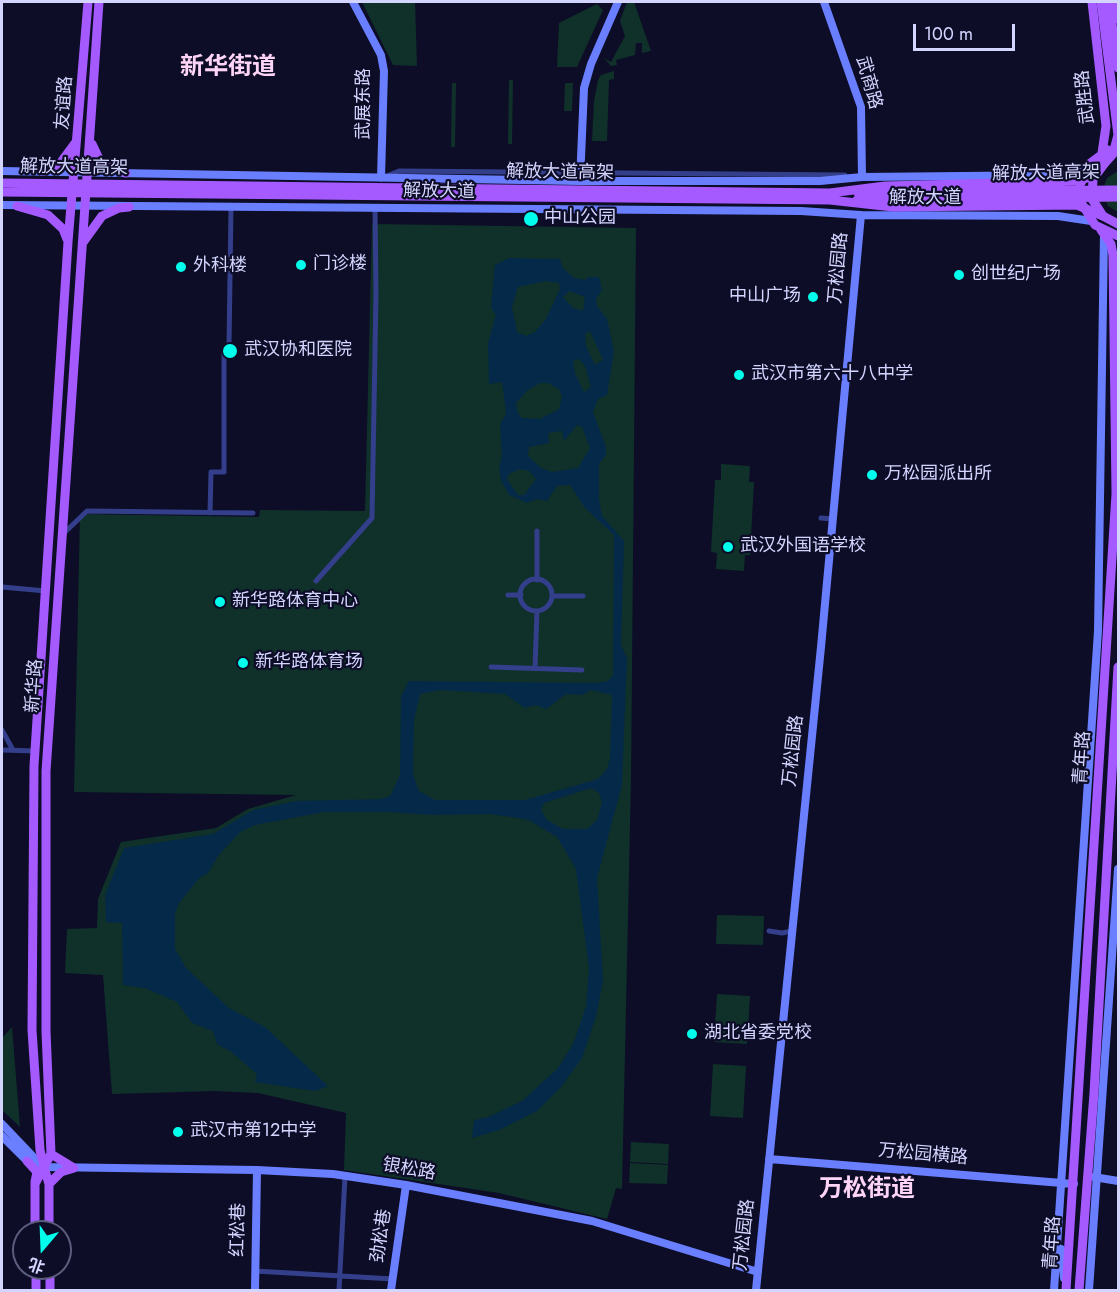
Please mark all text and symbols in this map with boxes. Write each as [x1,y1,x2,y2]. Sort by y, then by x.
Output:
scale bar [916,12,1018,50]
text: 100 m [924,21,973,47]
district label: 新华街道 [180,54,276,82]
street label: 武商路 [851,54,885,112]
street label: 武展东路 [354,68,376,140]
street label: 武胜路 [1072,69,1100,125]
street label: 友谊路 [52,75,78,131]
street label: 解放大道高架 [20,156,128,180]
street label: 解放大道高架 [506,161,614,185]
street label: 解放大道高架 [992,162,1100,186]
street label: 解放大道 [403,181,475,203]
street label: 解放大道 [889,188,961,210]
place label: 中山公园 [544,208,616,230]
marker: 中山公园 [522,210,540,228]
street label: 万松园路 [825,231,853,305]
place label: 门诊楼 [313,254,367,276]
place label: 外科楼 [193,256,247,278]
marker: 门诊楼 [294,258,308,272]
marker: 外科楼 [174,260,188,274]
place label: 创世纪广场 [971,264,1061,286]
marker: 创世纪广场 [952,268,966,282]
place label: 中山广场 [729,286,801,308]
marker: 中山广场 [806,290,820,304]
place label: 武汉协和医院 [244,340,352,362]
marker: 武汉协和医院 [221,342,239,360]
place label: 武汉市第六十八中学 [751,364,913,386]
marker: 武汉市第六十八中学 [732,368,746,382]
place label: 万松园派出所 [884,464,992,486]
marker: 万松园派出所 [865,468,879,482]
place label: 武汉外国语学校 [740,536,866,558]
marker: 武汉外国语学校 [721,540,735,554]
place label: 新华路体育中心 [232,591,358,613]
marker: 新华路体育中心 [213,595,227,609]
place label: 新华路体育场 [255,652,363,674]
marker: 新华路体育场 [236,656,250,670]
street label: 新华路 [22,658,48,714]
street label: 万松园路 [779,714,809,788]
street label: 青年路 [1070,730,1096,786]
place label: 湖北省委党校 [704,1023,812,1045]
marker: 湖北省委党校 [685,1027,699,1041]
place label: 武汉市第12中学 [190,1121,316,1143]
marker: 武汉市第12中学 [171,1125,185,1139]
street label: 万松园横路 [877,1140,969,1170]
street label: 银松路 [381,1155,437,1185]
district label: 万松街道 [819,1176,915,1204]
street label: 万松园路 [730,1198,760,1272]
street label: 红松巷 [228,1203,250,1257]
street label: 劲松巷 [368,1208,396,1264]
street label: 青年路 [1040,1215,1066,1271]
north arrow [12,1220,72,1280]
text: 北 [25,1252,48,1279]

